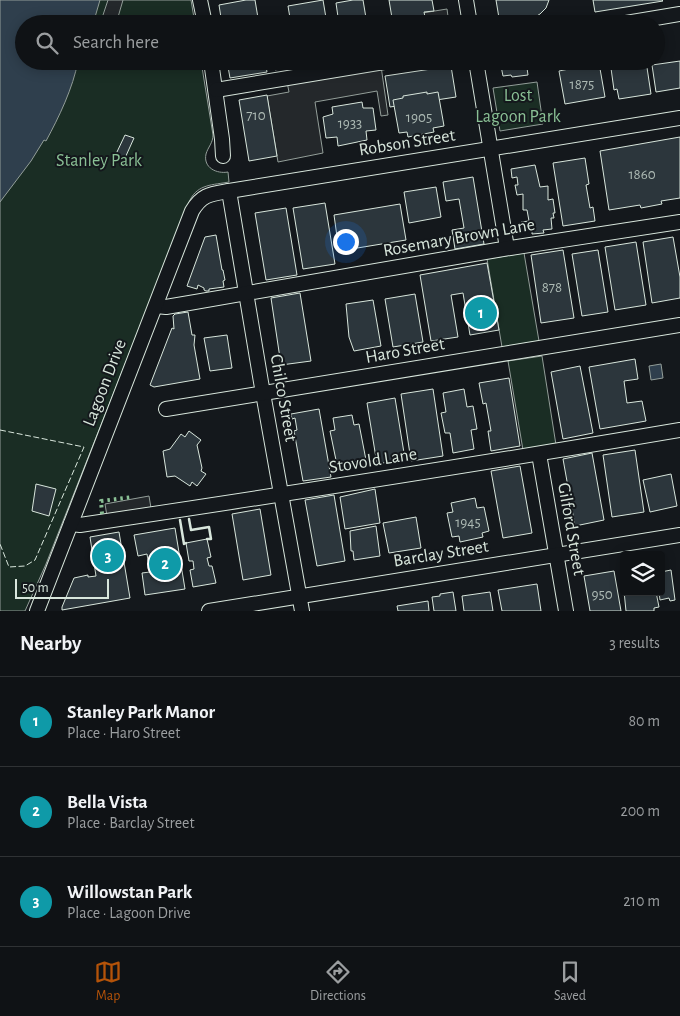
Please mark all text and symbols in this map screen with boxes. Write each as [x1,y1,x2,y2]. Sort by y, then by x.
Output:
search box [15,15,665,70]
icon: search [33,29,61,57]
text: Search here [73,33,159,52]
house number: 1875 [570,77,594,92]
park label: Lost Lagoon Park [475,87,561,126]
house number: 710 [246,108,266,123]
house number: 1905 [406,110,432,125]
house number: 1933 [338,116,362,131]
street label: Robson Street [357,126,457,160]
park label: Stanley Park [56,152,143,170]
house number: 1860 [628,167,656,182]
street label: Rosemary Brown Lane [382,216,536,260]
your location [333,229,359,255]
house number: 878 [542,280,562,295]
pin: 1 [465,294,497,332]
street label: Haro Street [364,335,446,367]
street label: Lagoon Drive [80,337,130,429]
street label: Chilco Street [266,353,300,443]
street label: Stovold Lane [328,445,418,477]
street label: Gilford Street [554,481,588,577]
house number: 1945 [455,515,481,530]
pin: 3 [92,537,124,575]
street label: Barclay Street [392,538,490,570]
pin: 2 [149,545,181,583]
map controls [620,551,665,596]
button: layers [620,551,665,596]
scale bar [15,576,109,599]
text: 50 m [22,581,49,595]
house number: 950 [591,587,613,602]
text: Nearby [20,633,81,654]
text: 3 results [609,635,660,651]
text: Stanley Park Manor [67,703,215,722]
text: 1 [33,713,39,729]
text: 80 m [629,713,660,729]
text: Place · Haro Street [67,725,180,741]
text: Bella Vista [67,793,148,812]
text: 2 [32,803,40,819]
text: 200 m [620,803,660,819]
text: Place · Barclay Street [67,815,195,831]
text: Willowstan Park [67,883,192,902]
text: 3 [33,893,39,909]
text: 210 m [623,893,660,909]
text: Place · Lagoon Drive [67,905,191,921]
tab: Map [94,958,122,1005]
tab: Directions [310,958,366,1005]
tab: Saved [554,958,586,1005]

